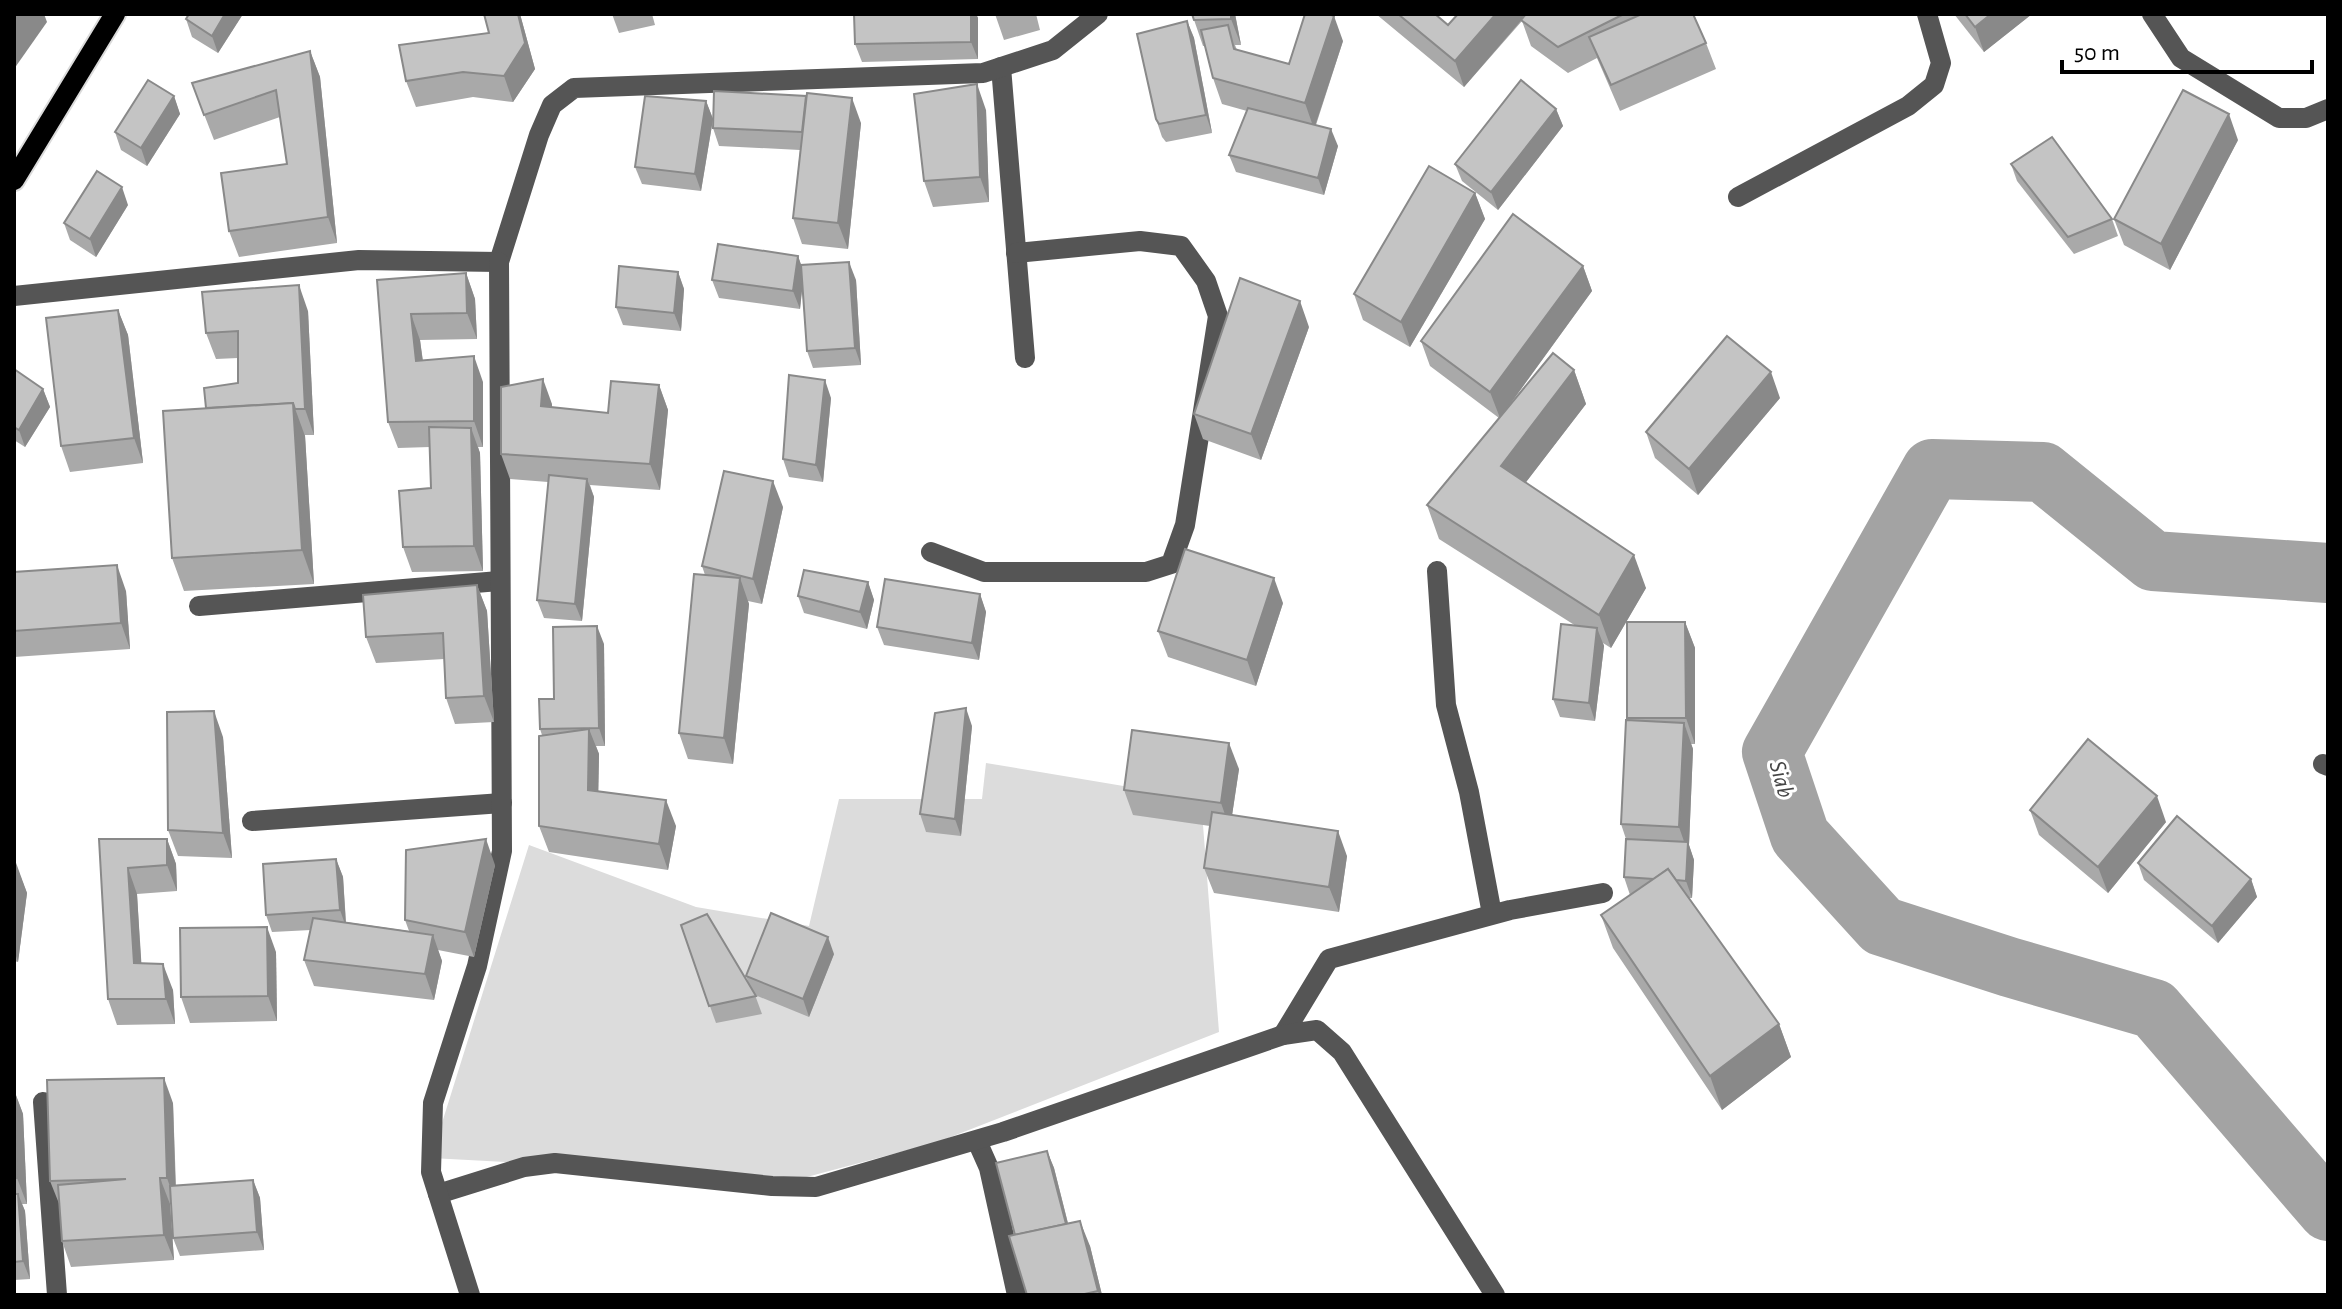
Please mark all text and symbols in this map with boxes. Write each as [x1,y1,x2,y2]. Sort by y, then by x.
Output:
scale bar [2062,24,2312,74]
text: 50 m [2074,41,2120,65]
water label: Siab [1764,758,1798,800]

